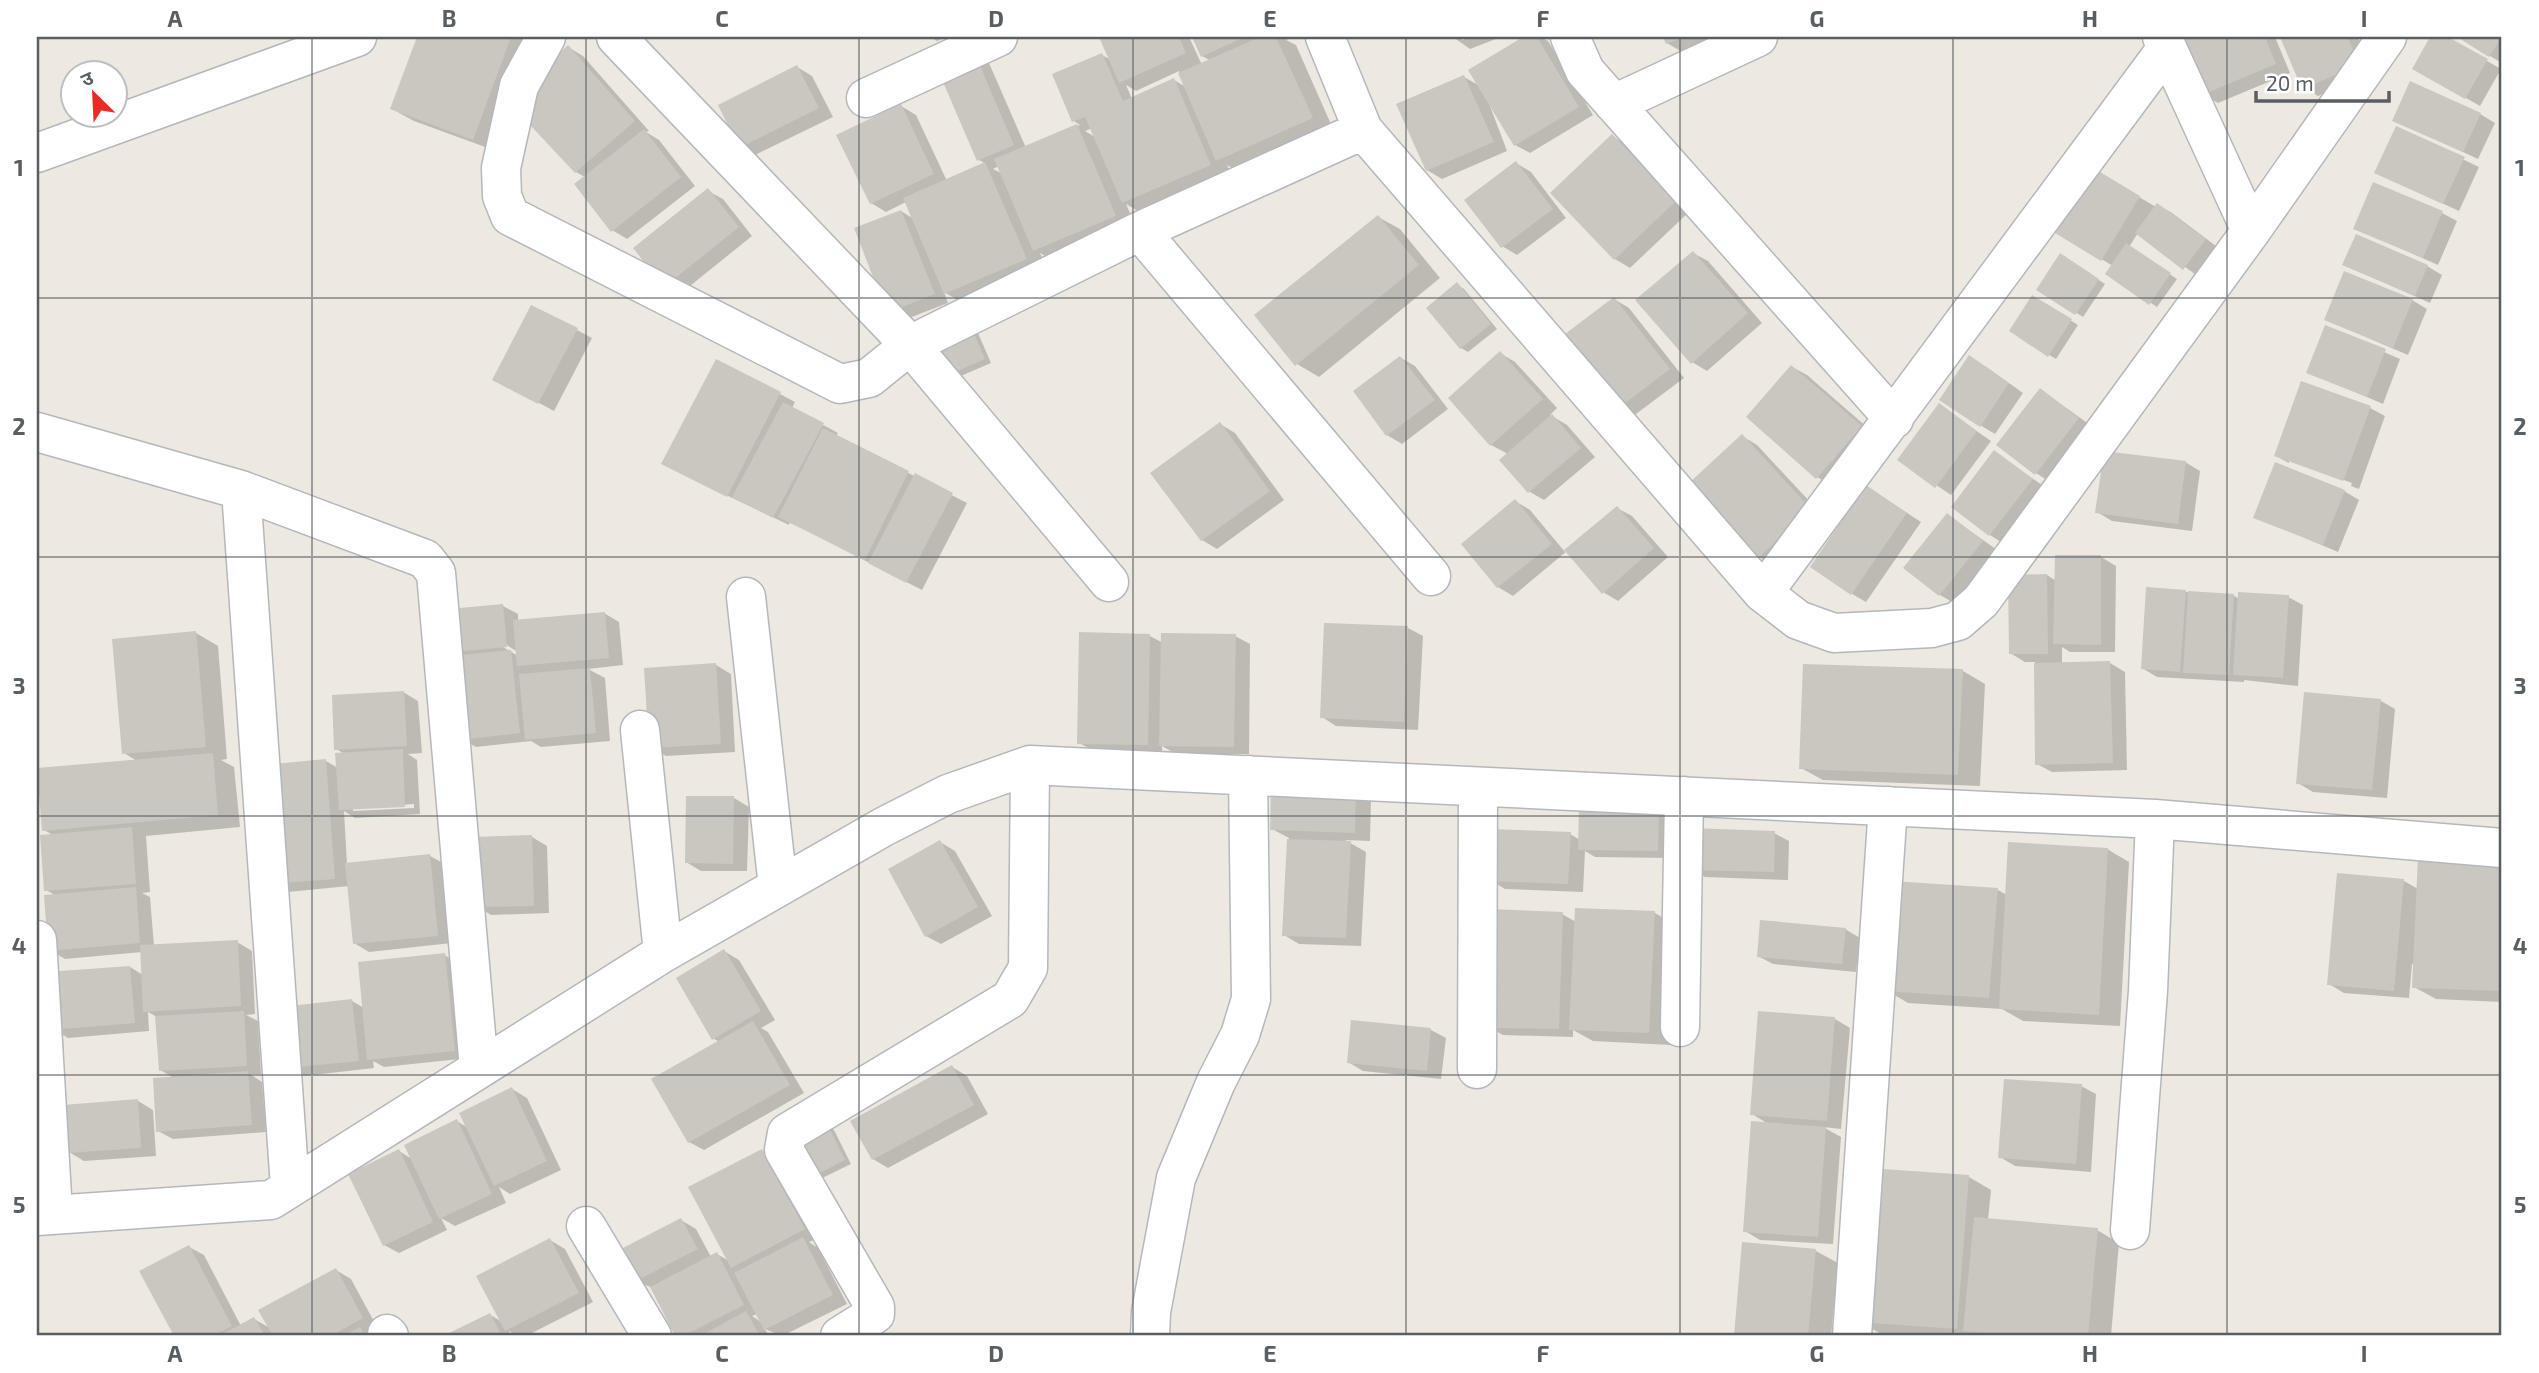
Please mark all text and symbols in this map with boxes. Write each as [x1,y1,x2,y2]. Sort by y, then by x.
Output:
text: A [167,4,183,32]
text: B [442,4,456,32]
text: C [715,4,729,32]
text: D [988,4,1004,32]
text: E [1263,4,1277,32]
text: F [1537,4,1550,32]
text: G [1810,4,1824,32]
text: H [2082,4,2098,32]
text: I [2361,4,2367,32]
north arrow [60,60,130,130]
scale bar [2256,60,2388,104]
text: उ [77,65,97,91]
text: 20 m [2266,70,2314,95]
text: 1 [14,153,24,181]
text: 1 [2515,153,2525,181]
text: 2 [12,412,26,440]
text: 2 [2513,412,2527,440]
text: 3 [12,671,26,699]
text: 3 [2513,671,2527,699]
text: 4 [12,931,26,959]
text: 4 [2513,931,2527,959]
text: 5 [13,1190,25,1218]
text: 5 [2514,1190,2526,1218]
text: A [167,1339,183,1367]
text: B [442,1339,456,1367]
text: C [715,1339,729,1367]
text: D [988,1339,1004,1367]
text: E [1263,1339,1277,1367]
text: F [1537,1339,1550,1367]
text: G [1810,1339,1824,1367]
text: H [2082,1339,2098,1367]
text: I [2361,1339,2367,1367]

